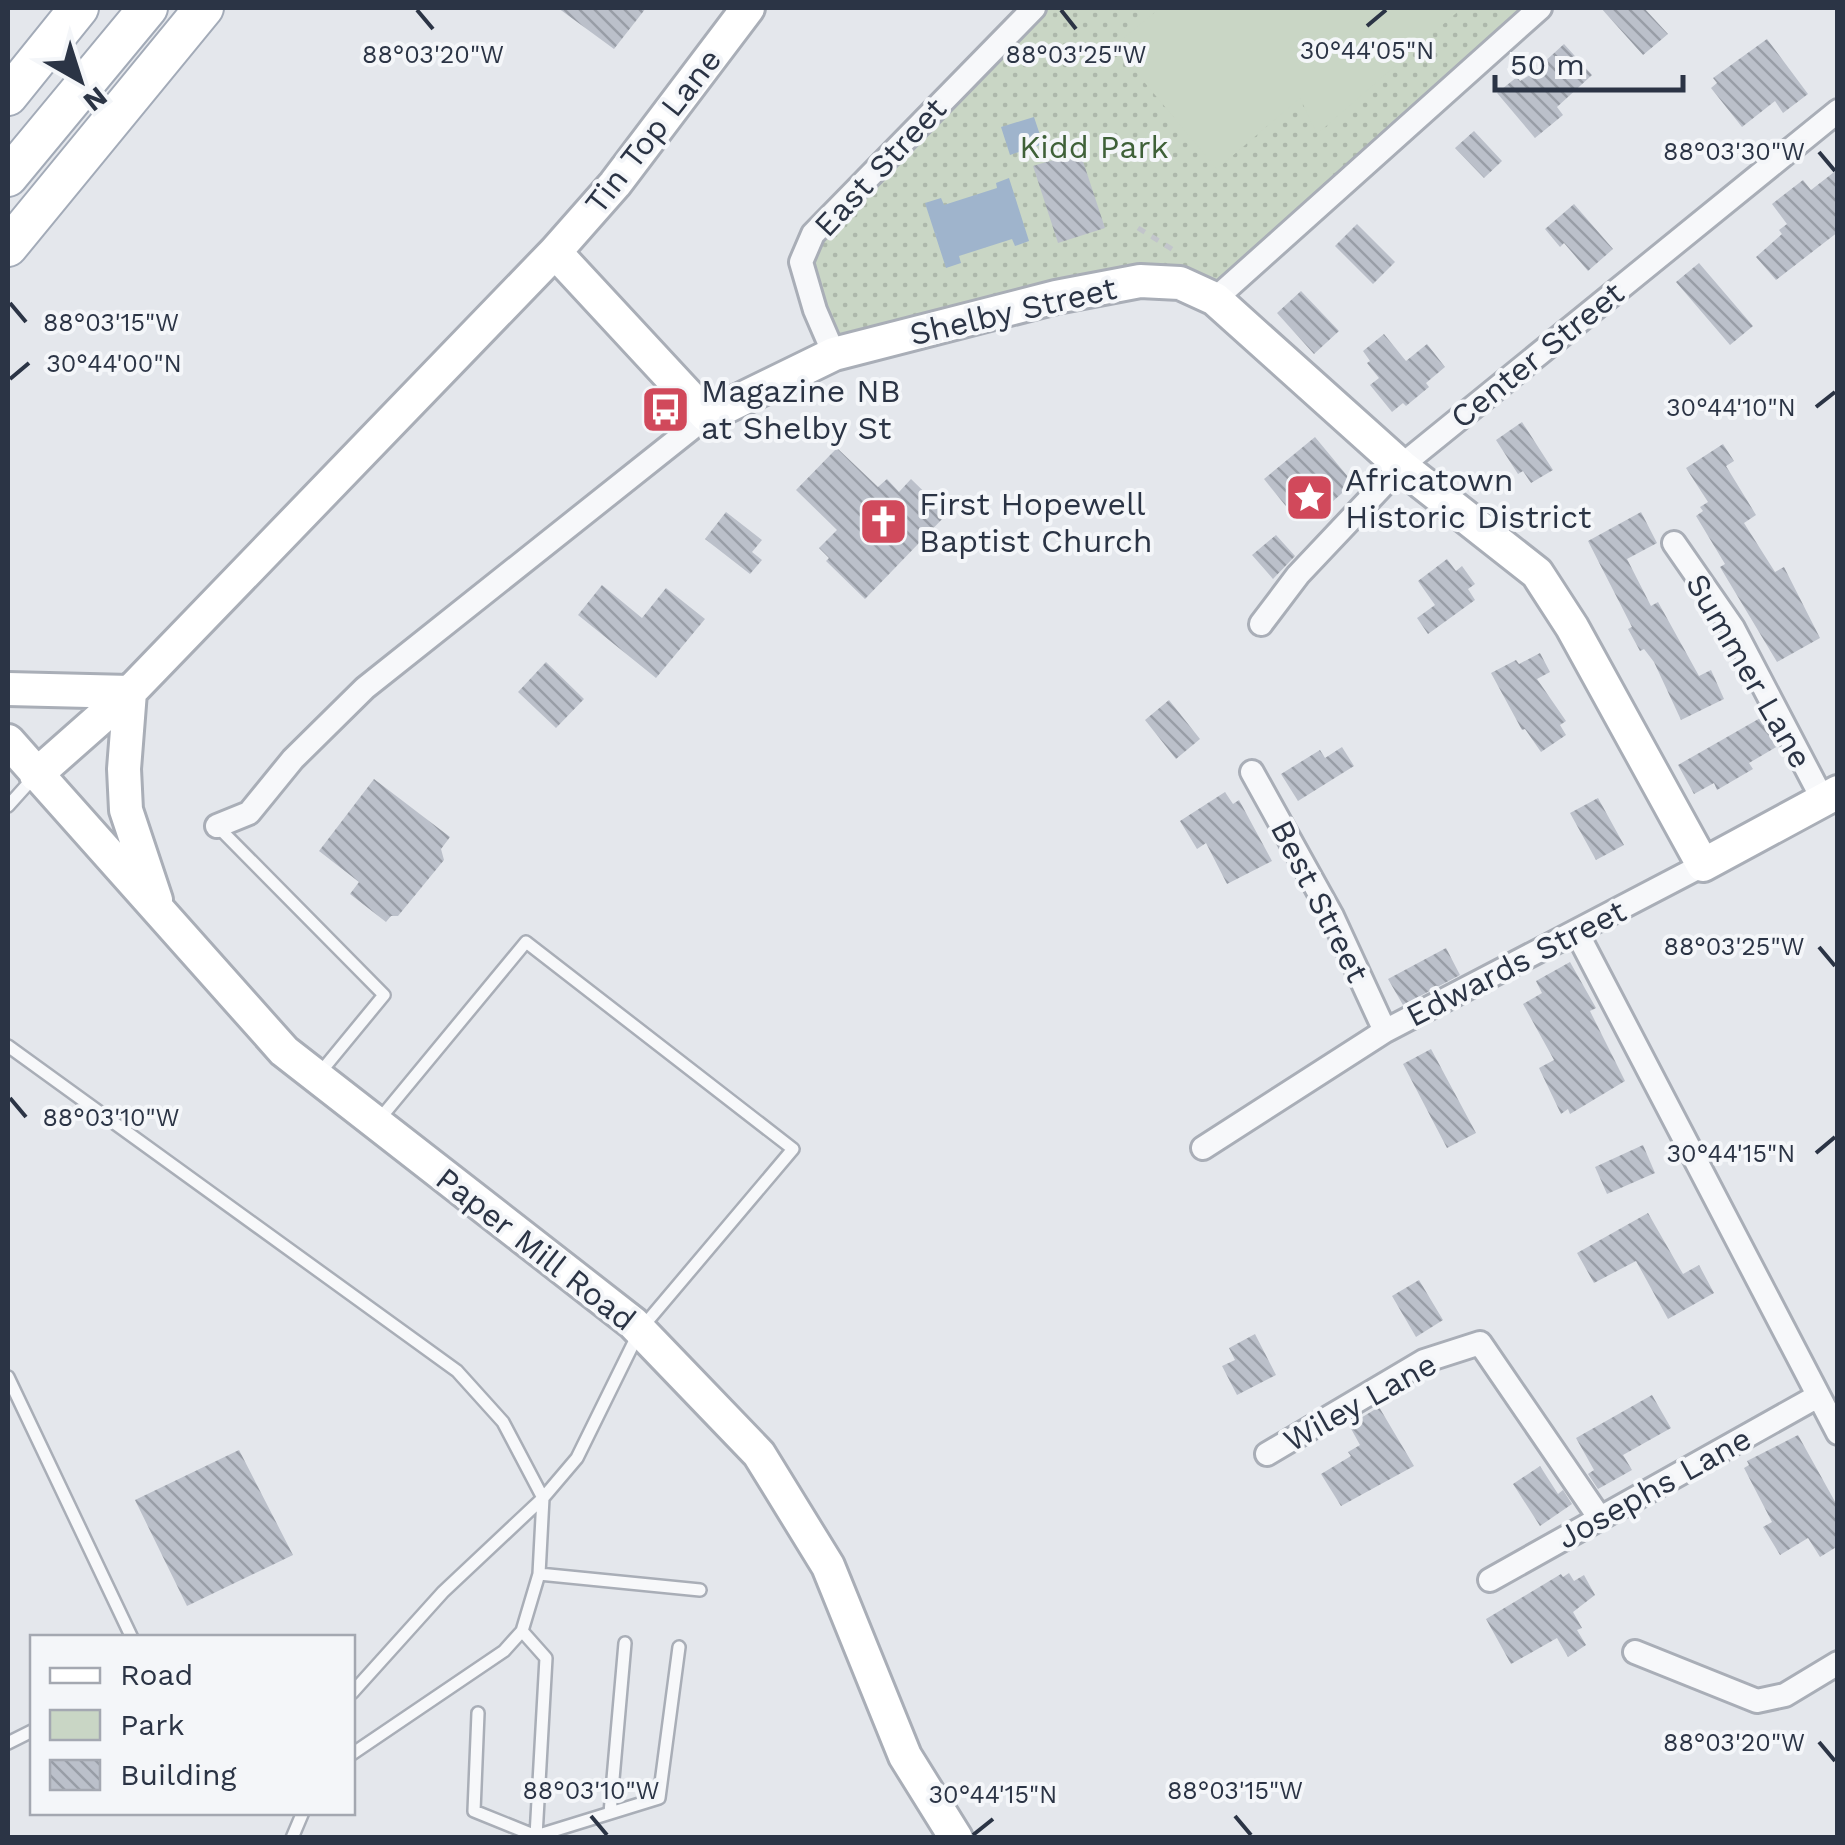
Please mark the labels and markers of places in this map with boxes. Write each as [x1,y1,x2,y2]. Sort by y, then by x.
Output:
place label: Magazine NB at Shelby St [701,372,901,447]
bus stop icon: Magazine NB at Shelby St [640,383,692,435]
place label: Africatown Historic District [1345,461,1591,536]
place icon: Africatown Historic District [1284,472,1336,524]
place label: First Hopewell Baptist Church [919,485,1153,560]
church icon: First Hopewell Baptist Church [858,496,910,548]

